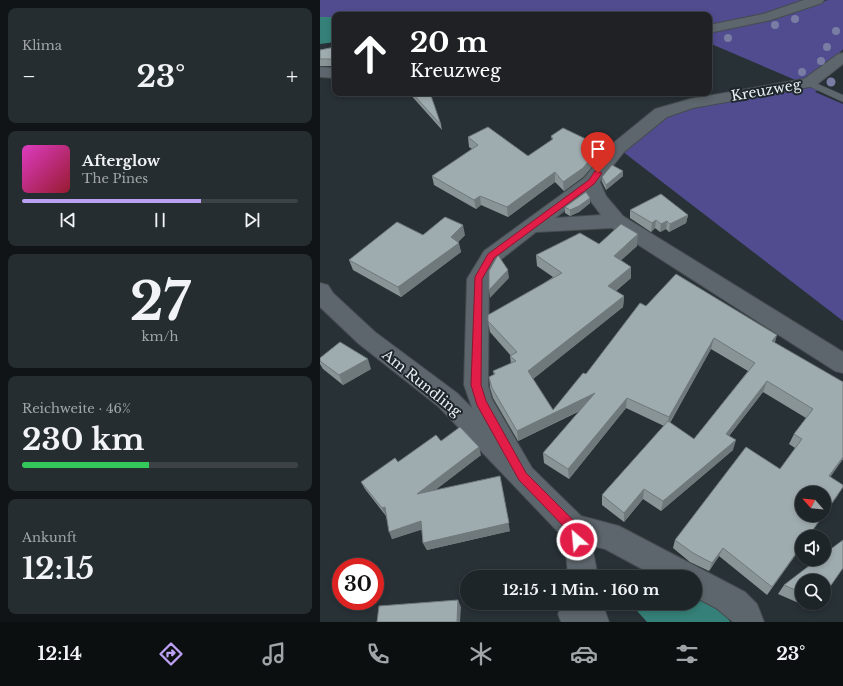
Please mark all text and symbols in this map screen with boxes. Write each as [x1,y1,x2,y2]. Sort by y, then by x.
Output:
text: 20 m [410,25,488,60]
icon: ahead [344,28,396,80]
text: Klima [22,37,62,54]
text: 23° [137,58,185,95]
text: Kreuzweg [410,60,501,82]
text: − [22,63,36,90]
text: + [286,63,298,90]
street label: Kreuzweg [730,75,803,105]
pin [581,132,615,173]
icon: arrive [587,138,609,160]
text: Afterglow [82,151,160,170]
text: The Pines [82,170,148,187]
icon: previous [57,209,79,231]
icon: pause [149,209,171,231]
icon: next [241,209,263,231]
text: 27 [130,270,190,334]
text: km/h [142,328,178,345]
street label: Am Rundling [378,345,466,421]
text: Reichweite · 46% [22,400,131,417]
text: 230 km [22,421,144,458]
north arrow [795,486,831,522]
map controls [795,486,831,610]
position arrow [556,519,598,561]
text: Ankunft [22,529,77,546]
button: sound [795,530,831,566]
text: 12:15 [22,550,94,587]
speed limit sign: 30 [332,558,384,610]
button: search [795,574,831,610]
text: 12:15 · 1 Min. · 160 m [503,580,659,599]
icon: directions [157,640,185,668]
icon: music [260,640,288,668]
icon: phone [364,640,392,668]
icon: climate [467,640,495,668]
icon: car [570,640,598,668]
icon: filters [673,640,701,668]
text: 12:14 [38,643,82,665]
text: 23° [776,643,805,665]

